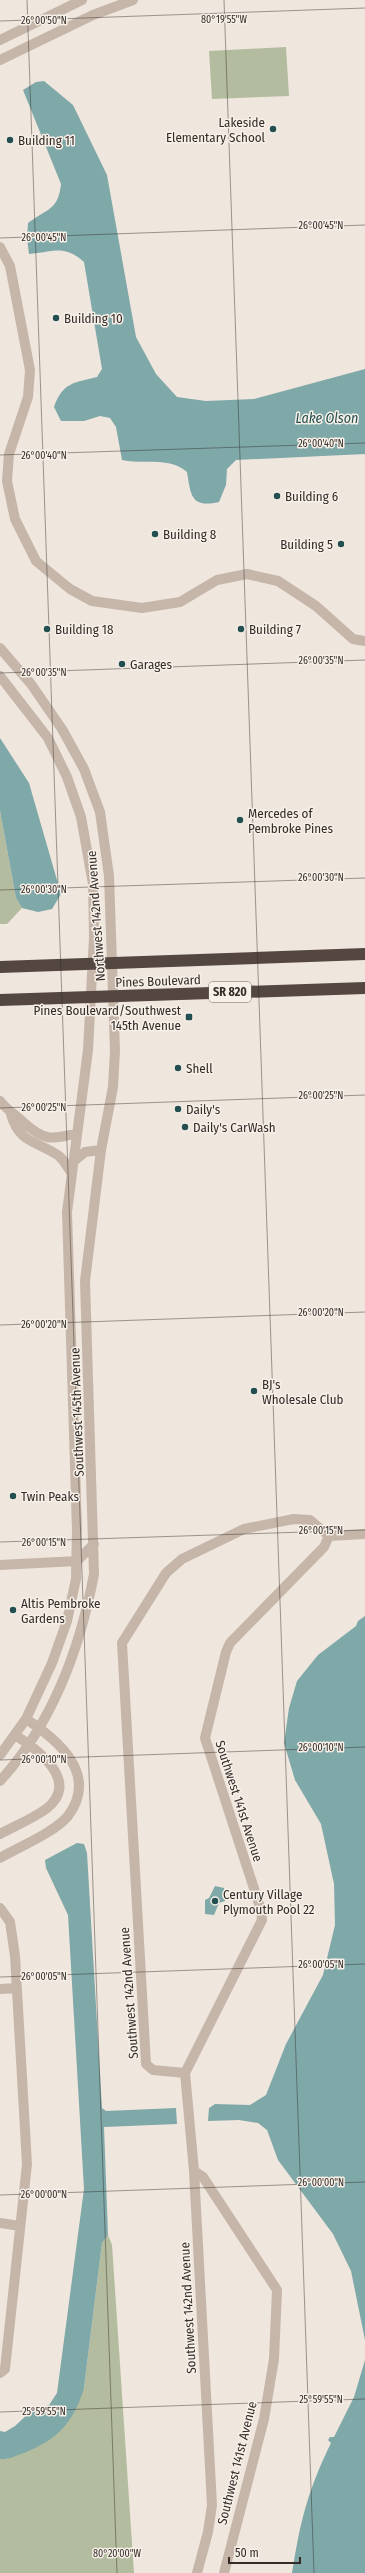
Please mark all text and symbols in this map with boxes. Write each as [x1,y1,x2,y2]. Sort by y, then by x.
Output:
text: 80°19'55"W [201,14,247,26]
text: 26°00'50"N [21,15,67,27]
place label: Lakeside Elementary School [166,115,266,145]
marker: Lakeside Elementary School [268,124,278,134]
place label: Building 11 [18,133,75,148]
marker: Building 11 [5,135,15,145]
text: 26°00'45"N [299,220,343,232]
text: 26°00'45"N [22,232,66,244]
place label: Building 10 [64,311,123,326]
marker: Building 10 [51,313,61,323]
water label: Lake Olson [296,410,358,427]
text: 26°00'40"N [298,438,344,450]
text: 26°00'40"N [21,450,67,462]
place label: Building 6 [285,489,338,504]
marker: Building 6 [272,491,282,501]
place label: Building 8 [163,527,216,542]
marker: Building 8 [150,529,160,539]
place label: Building 5 [280,537,333,552]
marker: Building 5 [336,539,346,549]
place label: Building 18 [55,622,113,637]
place label: Building 7 [249,622,301,637]
marker: Building 18 [42,624,52,634]
marker: Building 7 [236,624,246,634]
text: 26°00'35"N [299,655,343,667]
place label: Garages [130,657,173,672]
marker: Garages [117,659,127,669]
text: 26°00'35"N [22,667,66,679]
place label: Mercedes of Pembroke Pines [248,806,334,836]
marker: Mercedes of Pembroke Pines [235,815,245,825]
street label: Northwest 142nd Avenue [84,850,108,982]
text: 26°00'30"N [298,872,344,884]
text: 26°00'30"N [21,884,67,896]
street label: Pines Boulevard [115,972,201,990]
road number: SR 820 [209,982,251,1002]
place label: Pines Boulevard/Southwest 145th Avenue [33,1003,182,1033]
marker: Pines Boulevard/Southwest 145th Avenue [184,1012,194,1022]
place label: Shell [186,1061,213,1076]
marker: Shell [173,1063,183,1073]
text: 26°00'25"N [299,1090,343,1102]
text: 26°00'25"N [22,1102,66,1114]
place label: Daily's [186,1102,221,1117]
marker: Daily's [173,1104,183,1114]
place label: Daily's CarWash [193,1120,276,1135]
marker: Daily's CarWash [180,1122,190,1132]
text: 26°00'20"N [298,1307,344,1319]
text: 26°00'20"N [21,1319,67,1331]
street label: Southwest 145th Avenue [67,1347,87,1477]
place label: BJ's Wholesale Club [262,1377,343,1407]
marker: BJ's Wholesale Club [249,1386,259,1396]
place label: Twin Peaks [21,1489,79,1504]
marker: Twin Peaks [8,1491,18,1501]
text: 26°00'15"N [299,1525,343,1537]
text: 26°00'15"N [22,1537,66,1549]
place label: Altis Pembroke Gardens [21,1596,101,1626]
marker: Altis Pembroke Gardens [8,1605,18,1615]
street label: Southwest 141st Avenue [212,1738,266,1864]
text: 26°00'10"N [298,1742,344,1754]
text: 26°00'10"N [21,1754,67,1766]
place label: Century Village Plymouth Pool 22 [223,1887,315,1917]
marker: Century Village Plymouth Pool 22 [210,1896,220,1906]
street label: Southwest 142nd Avenue [117,1927,141,2059]
text: 26°00'05"N [298,1959,344,1971]
text: 26°00'05"N [21,1971,67,1983]
text: 26°00'00"N [298,2177,344,2189]
text: 26°00'00"N [21,2189,67,2201]
street label: Southwest 142nd Avenue [177,2242,199,2374]
text: 25°59'55"N [299,2394,343,2406]
street label: Southwest 141st Avenue [214,2400,260,2526]
text: 25°59'55"N [22,2406,66,2418]
scale bar [229,2539,300,2565]
text: 50 m [235,2546,259,2560]
text: 80°20'00"W [93,2548,141,2560]

